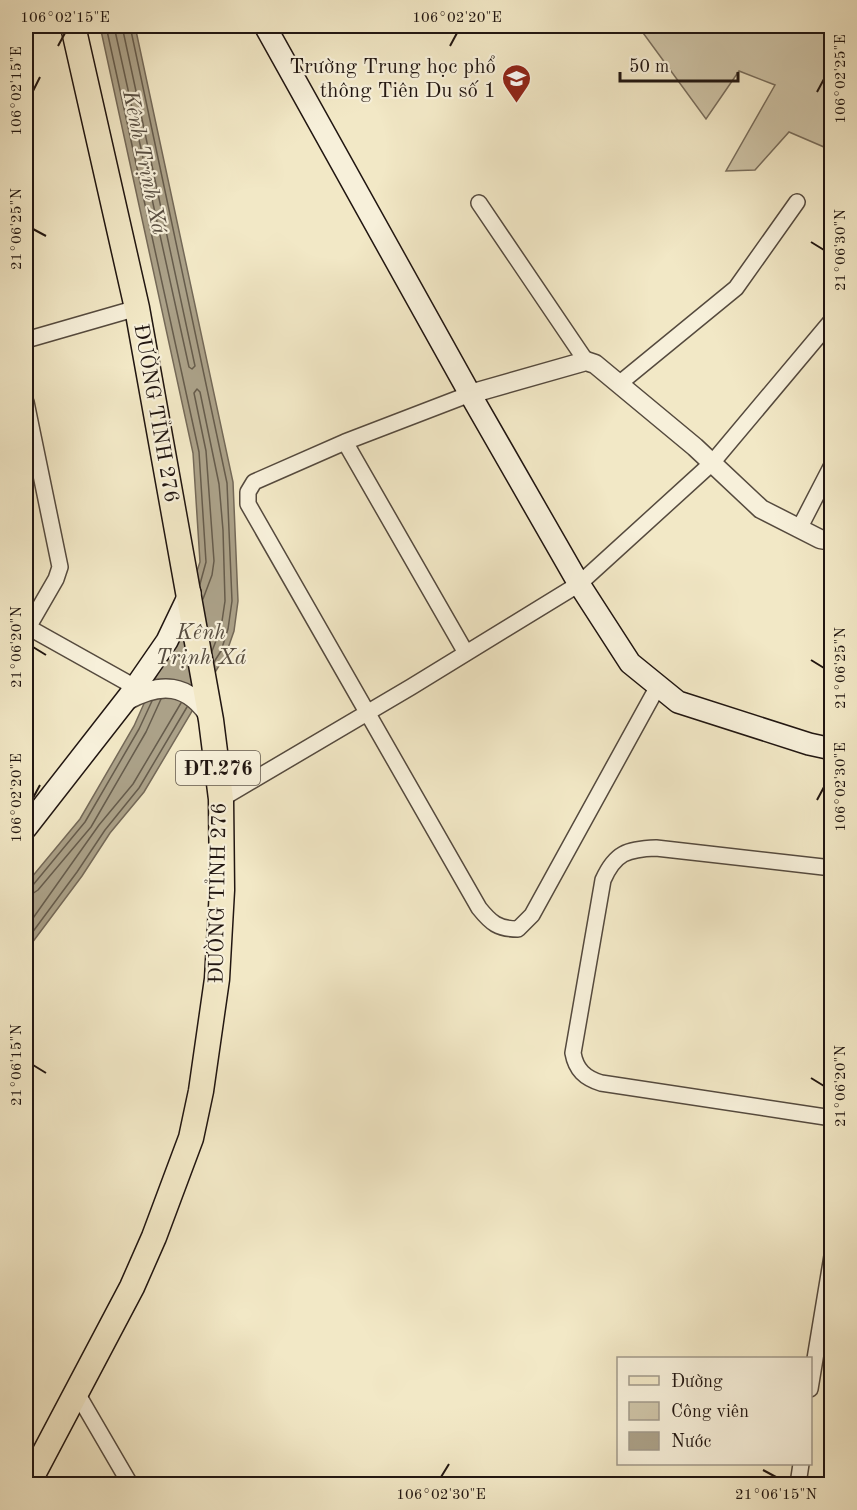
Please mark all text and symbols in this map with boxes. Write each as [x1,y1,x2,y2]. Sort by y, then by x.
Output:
text: 106°02'15"E [20,11,110,26]
text: 106°02'20"E [412,11,502,26]
text: 106°02'25"E [834,34,849,124]
scale bar [620,45,738,83]
text: 106°02'15"E [10,46,25,136]
place label: Trường Trung học phổ thông Tiên Du số 1 [289,55,496,102]
text: 50 m [629,58,669,76]
school or university icon: Trường Trung học phổ thông Tiên Du số 1 [501,62,533,104]
water label: Kênh Trịnh Xá [118,87,170,237]
text: 21°06'25"N [10,188,25,270]
text: 21°06'30"N [834,209,849,291]
street label: ĐƯỜNG TỈNH 276 [129,321,187,504]
text: 21°06'20"N [10,606,25,688]
water label: Kênh Trịnh Xá [155,622,247,669]
text: 21°06'25"N [834,627,849,709]
text: 106°02'30"E [834,742,849,832]
road number: ĐT.276 [176,751,260,785]
text: 106°02'20"E [10,753,25,843]
street label: ĐƯỜNG TỈNH 276 [201,802,231,984]
text: 21°06'15"N [10,1024,25,1106]
text: 21°06'20"N [834,1045,849,1127]
legend [617,1357,812,1465]
text: Đường [671,1373,723,1391]
text: Công viên [671,1403,749,1421]
text: Nước [671,1433,711,1451]
text: 106°02'30"E [396,1488,486,1503]
text: 21°06'15"N [735,1488,817,1503]

